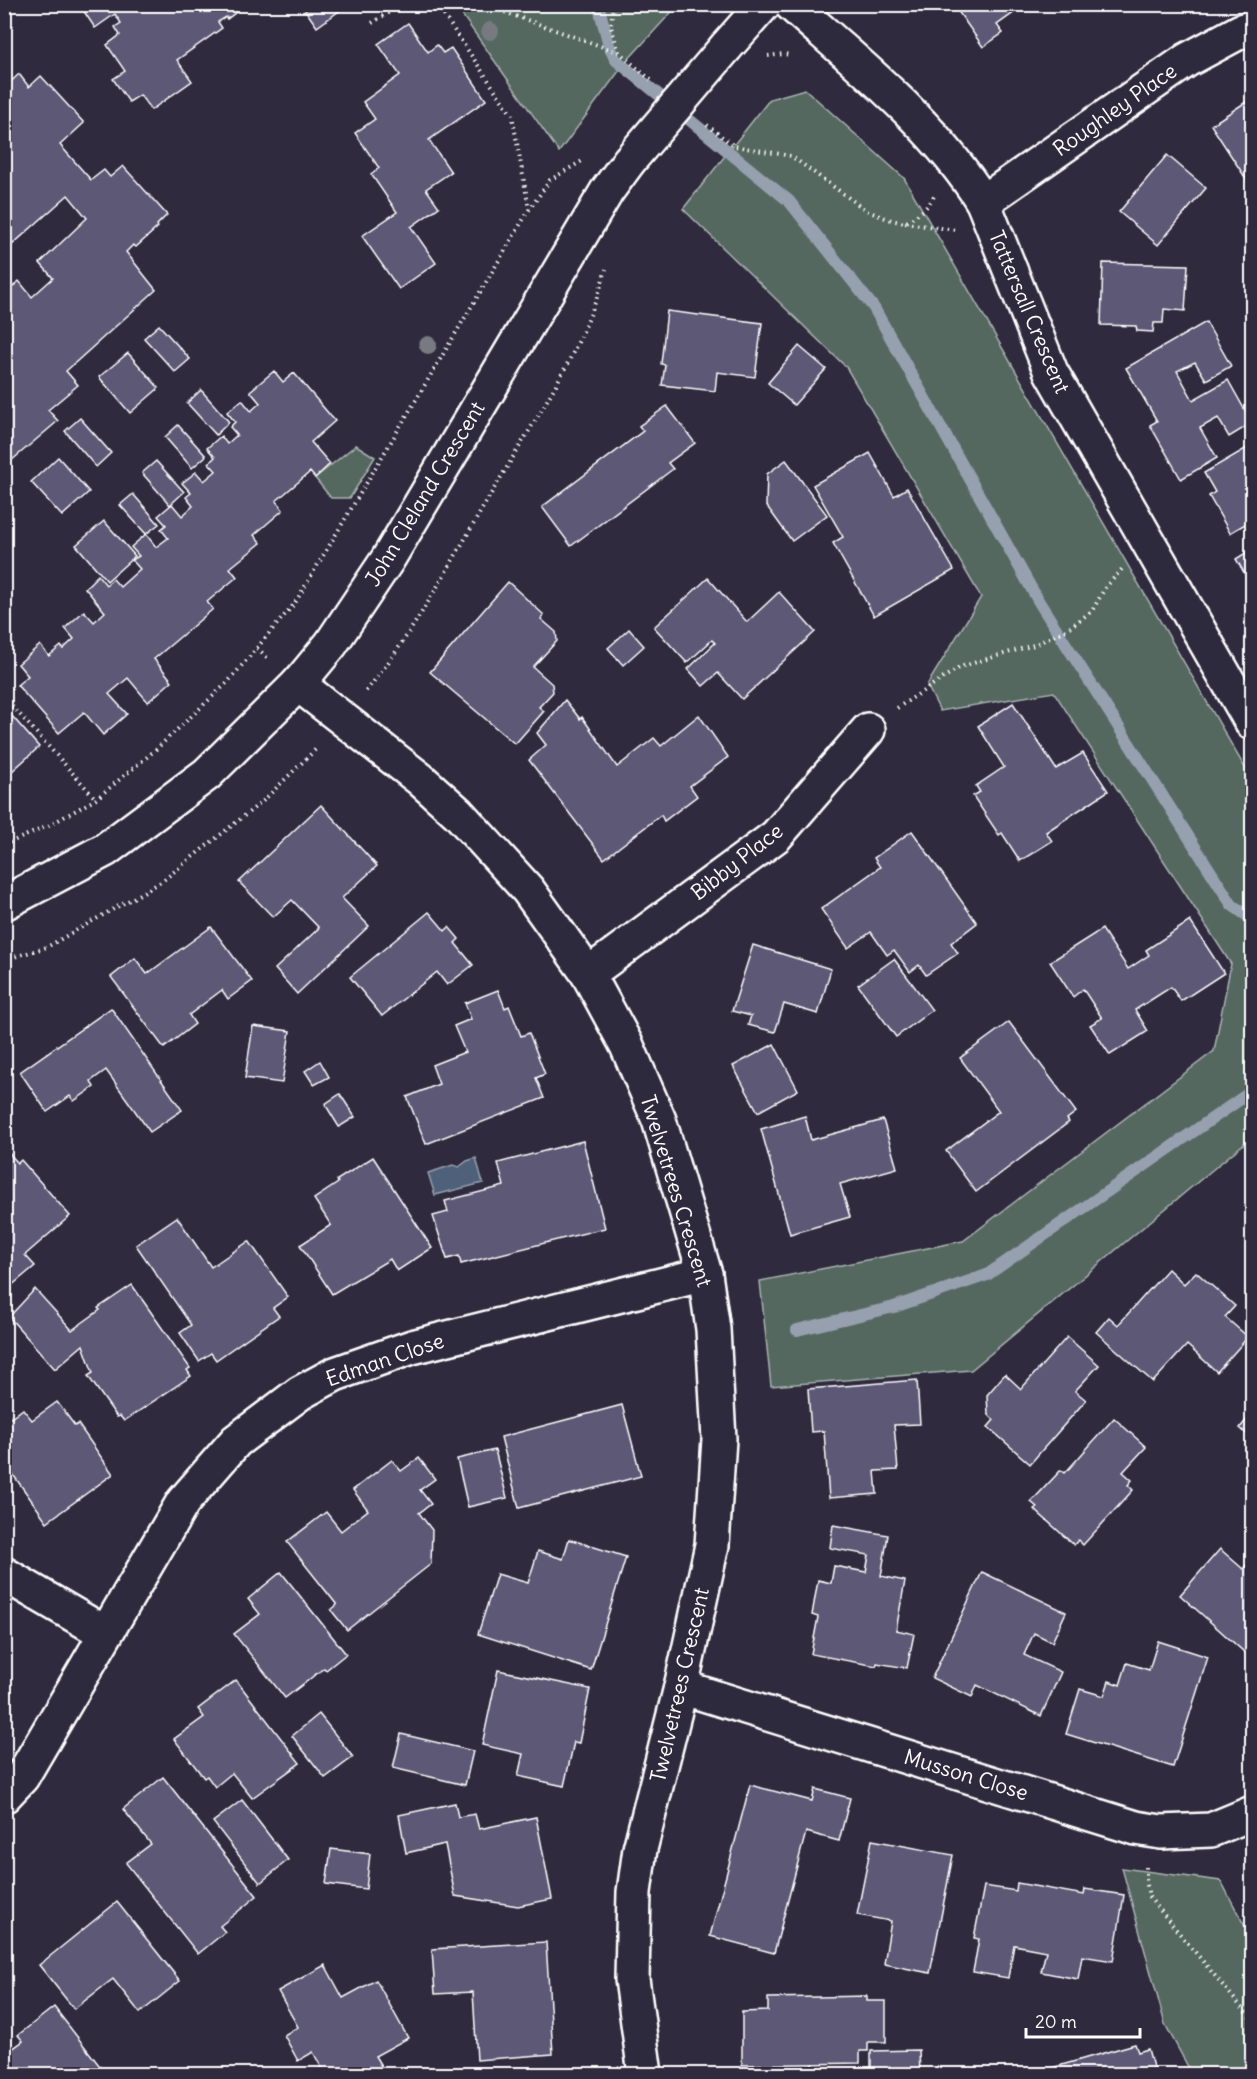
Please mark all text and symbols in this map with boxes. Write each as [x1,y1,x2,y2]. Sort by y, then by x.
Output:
street label: Roughley Place [1048,57,1182,162]
street label: Tattersall Crescent [983,226,1076,397]
street label: John Cleland Crescent [359,396,490,591]
street label: Bibby Place [685,817,788,906]
street label: Twelvetrees Crescent [634,1092,718,1290]
street label: Edman Close [322,1327,447,1392]
street label: Twelvetrees Crescent [644,1585,715,1785]
street label: Musson Close [901,1743,1032,1806]
scale bar [1026,2001,1140,2039]
text: 20 m [1035,2010,1077,2033]

